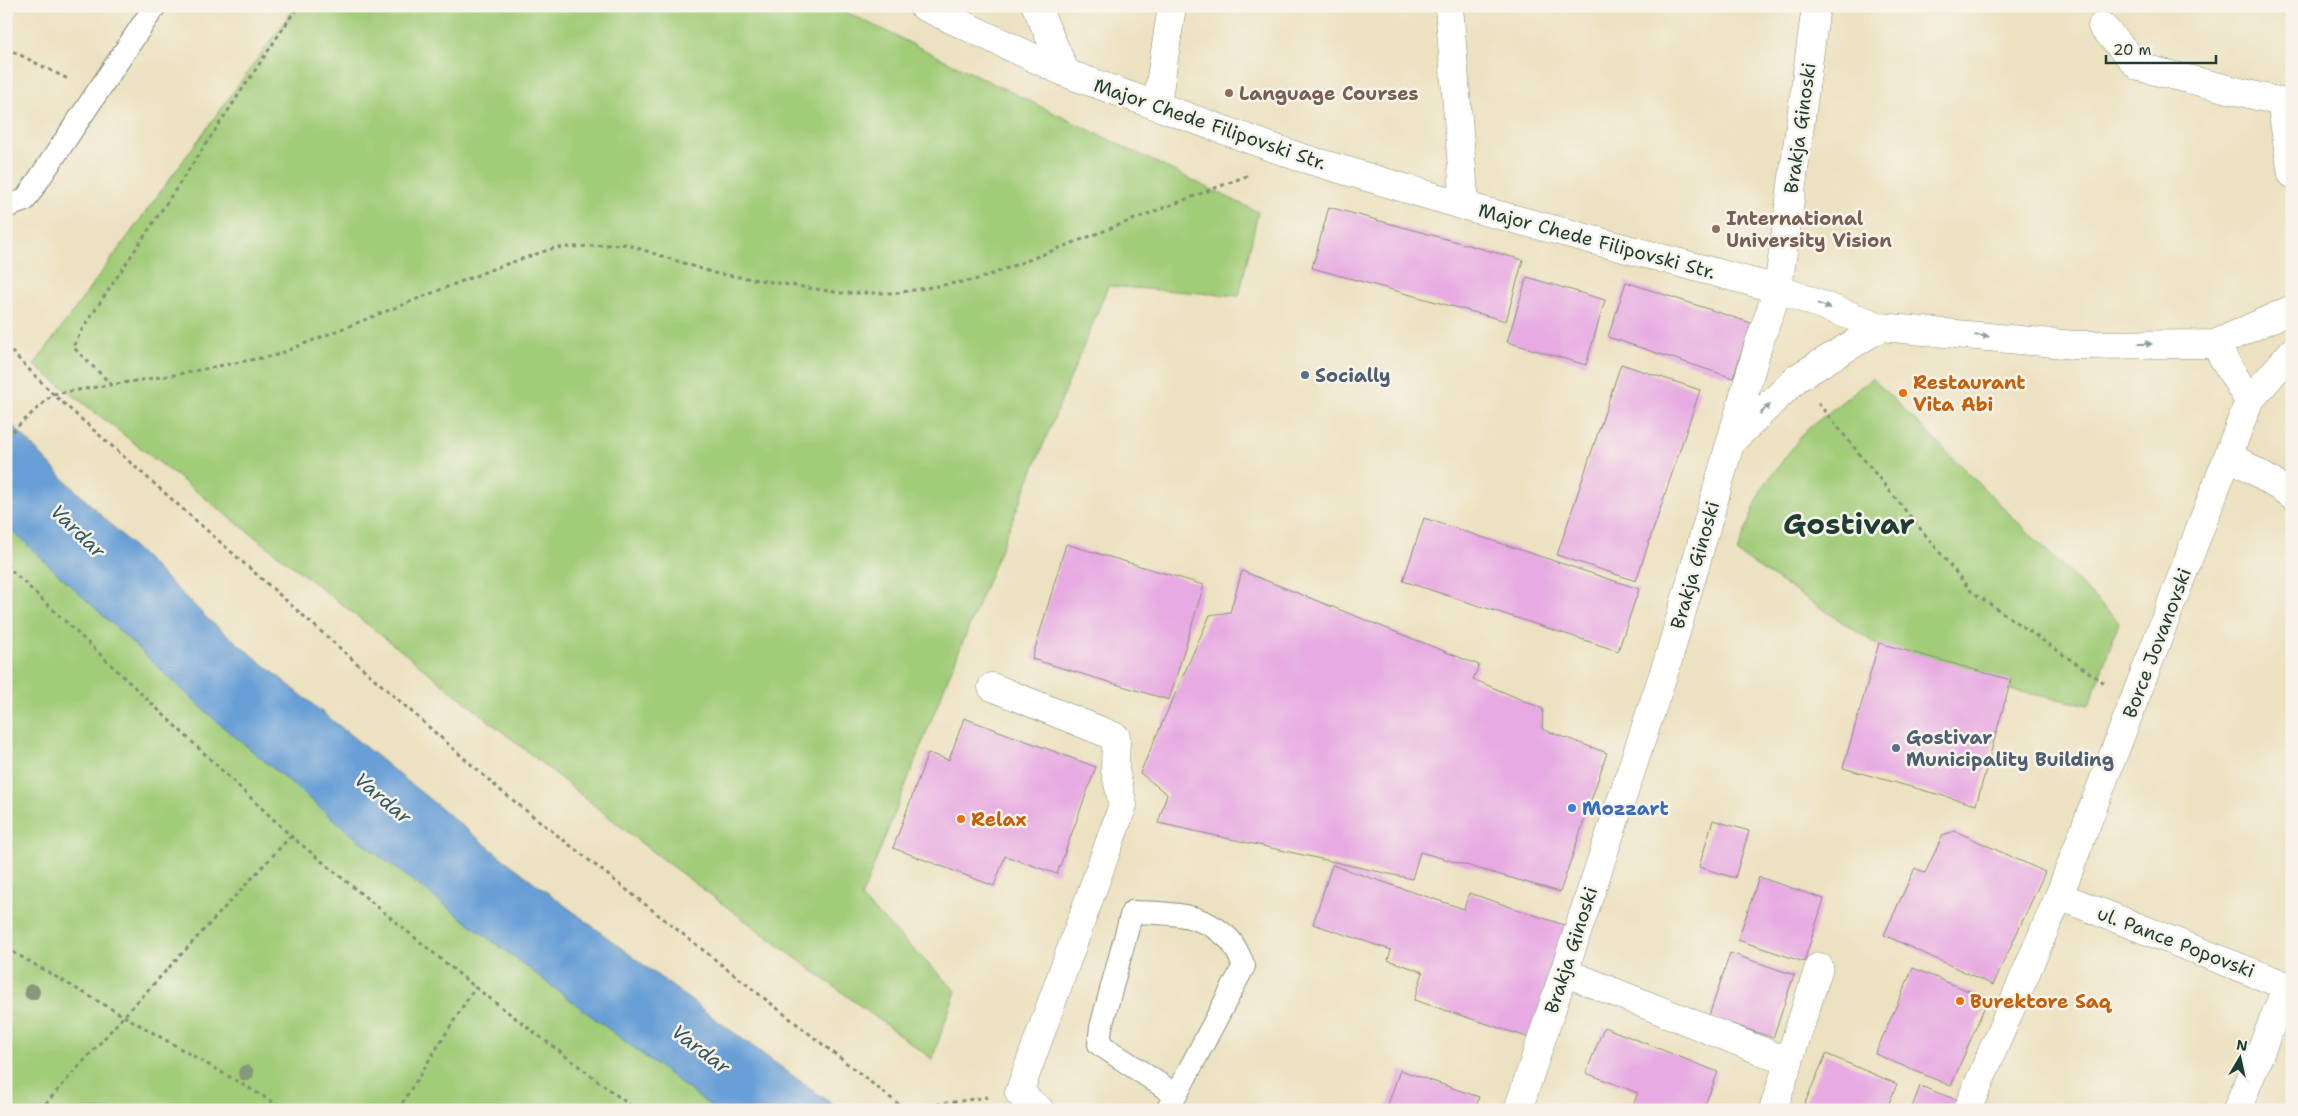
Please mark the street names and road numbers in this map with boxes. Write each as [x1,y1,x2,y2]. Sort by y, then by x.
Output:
street label: Brakja Ginoski [1778,61,1822,195]
street label: Major Chede Filipovski Str. [1090,72,1330,176]
street label: Major Chede Filipovski Str. [1476,197,1718,285]
street label: Brakja Ginoski [1665,498,1725,632]
street label: Borce Jovanovski [2117,564,2197,722]
street label: Brakja Ginoski [1539,883,1603,1017]
street label: ul. Pance Popovski [2094,900,2258,984]

